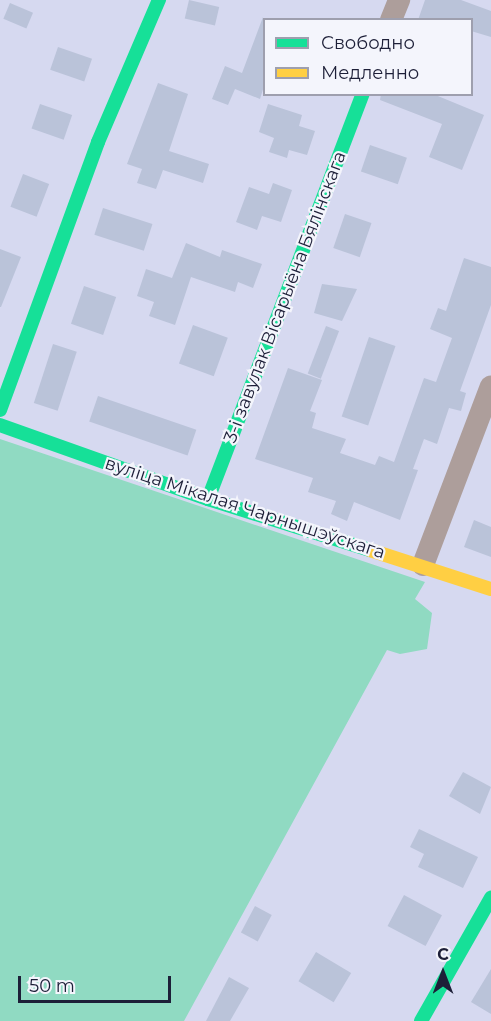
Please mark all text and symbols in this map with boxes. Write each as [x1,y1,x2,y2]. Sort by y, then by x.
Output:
legend [263,18,473,96]
text: Свободно [321,32,415,54]
text: Медленно [321,62,419,84]
street label: 3-і завулак Вісарыёна Бялінскага [219,148,351,446]
street label: вуліца Мікалая Чарнышэўскага [102,452,388,564]
north arrow [413,943,473,1003]
text: С [437,945,449,964]
scale bar [21,964,174,1002]
text: 50 m [29,975,75,997]

